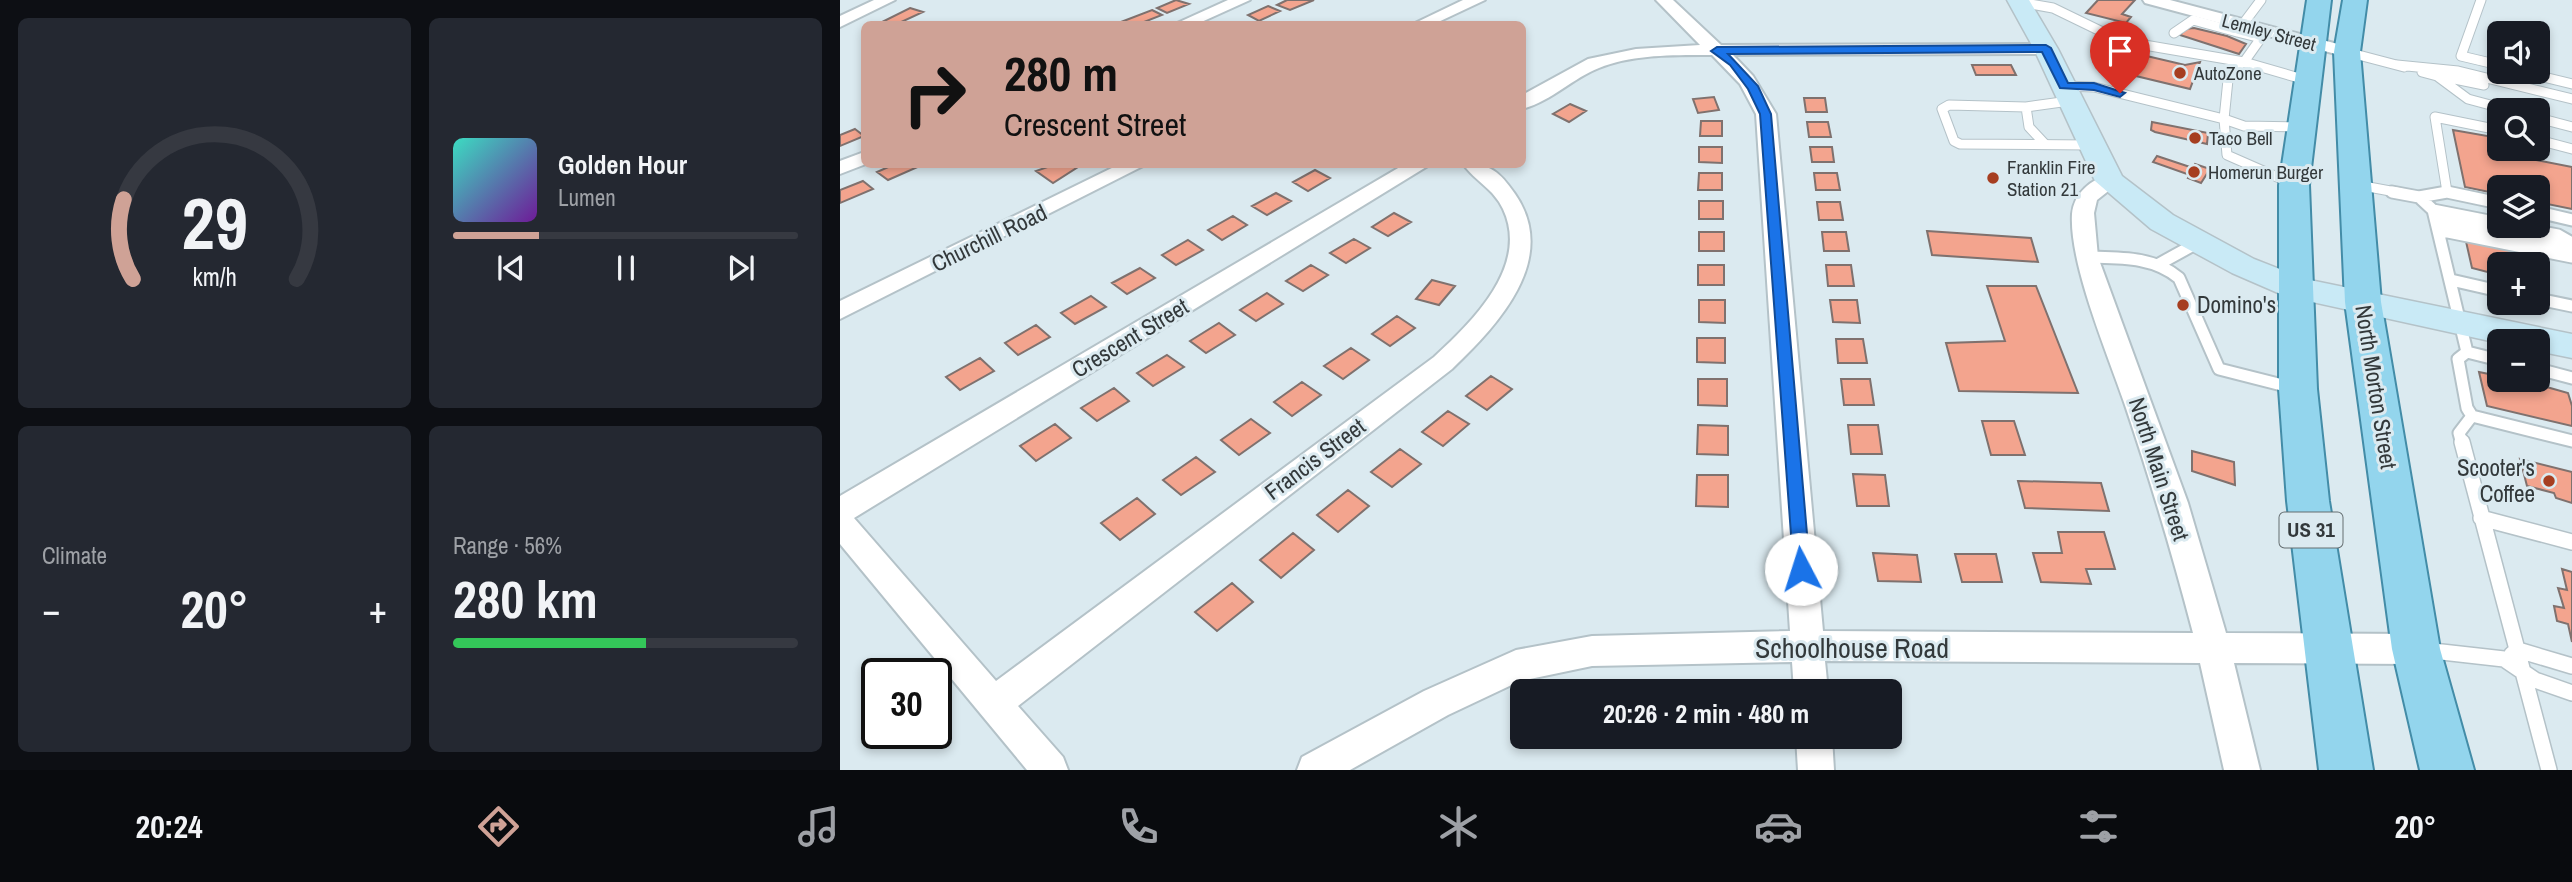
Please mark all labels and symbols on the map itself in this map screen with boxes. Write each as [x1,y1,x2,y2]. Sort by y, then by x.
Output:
street label: Lemley Street [2219,7,2319,57]
pin [2090,21,2150,93]
place label: AutoZone [2193,60,2262,86]
marker: AutoZone [2172,65,2188,81]
place label: Taco Bell [2209,125,2273,151]
marker: Taco Bell [2187,130,2203,146]
place label: Franklin Fire Station 21 [2007,154,2095,202]
place label: Homerun Burger [2208,159,2324,185]
marker: Homerun Burger [2186,164,2202,180]
marker: Franklin Fire Station 21 [1985,170,2001,186]
street label: Churchill Road [926,196,1052,279]
place label: Domino's [2197,289,2276,320]
street label: Crescent Street [1066,291,1194,385]
marker: Domino's [2175,297,2191,313]
street label: North Morton Street [2348,303,2405,471]
street label: North Main Street [2122,393,2197,544]
street label: Francis Street [1258,411,1371,507]
place label: Scooter's Coffee [2457,452,2535,509]
marker: Scooter's Coffee [2541,473,2557,489]
road number: US 31 [2280,512,2342,548]
position arrow [1764,532,1838,606]
street label: Schoolhouse Road [1755,629,1949,667]
speed limit sign: 30 [861,658,952,749]

